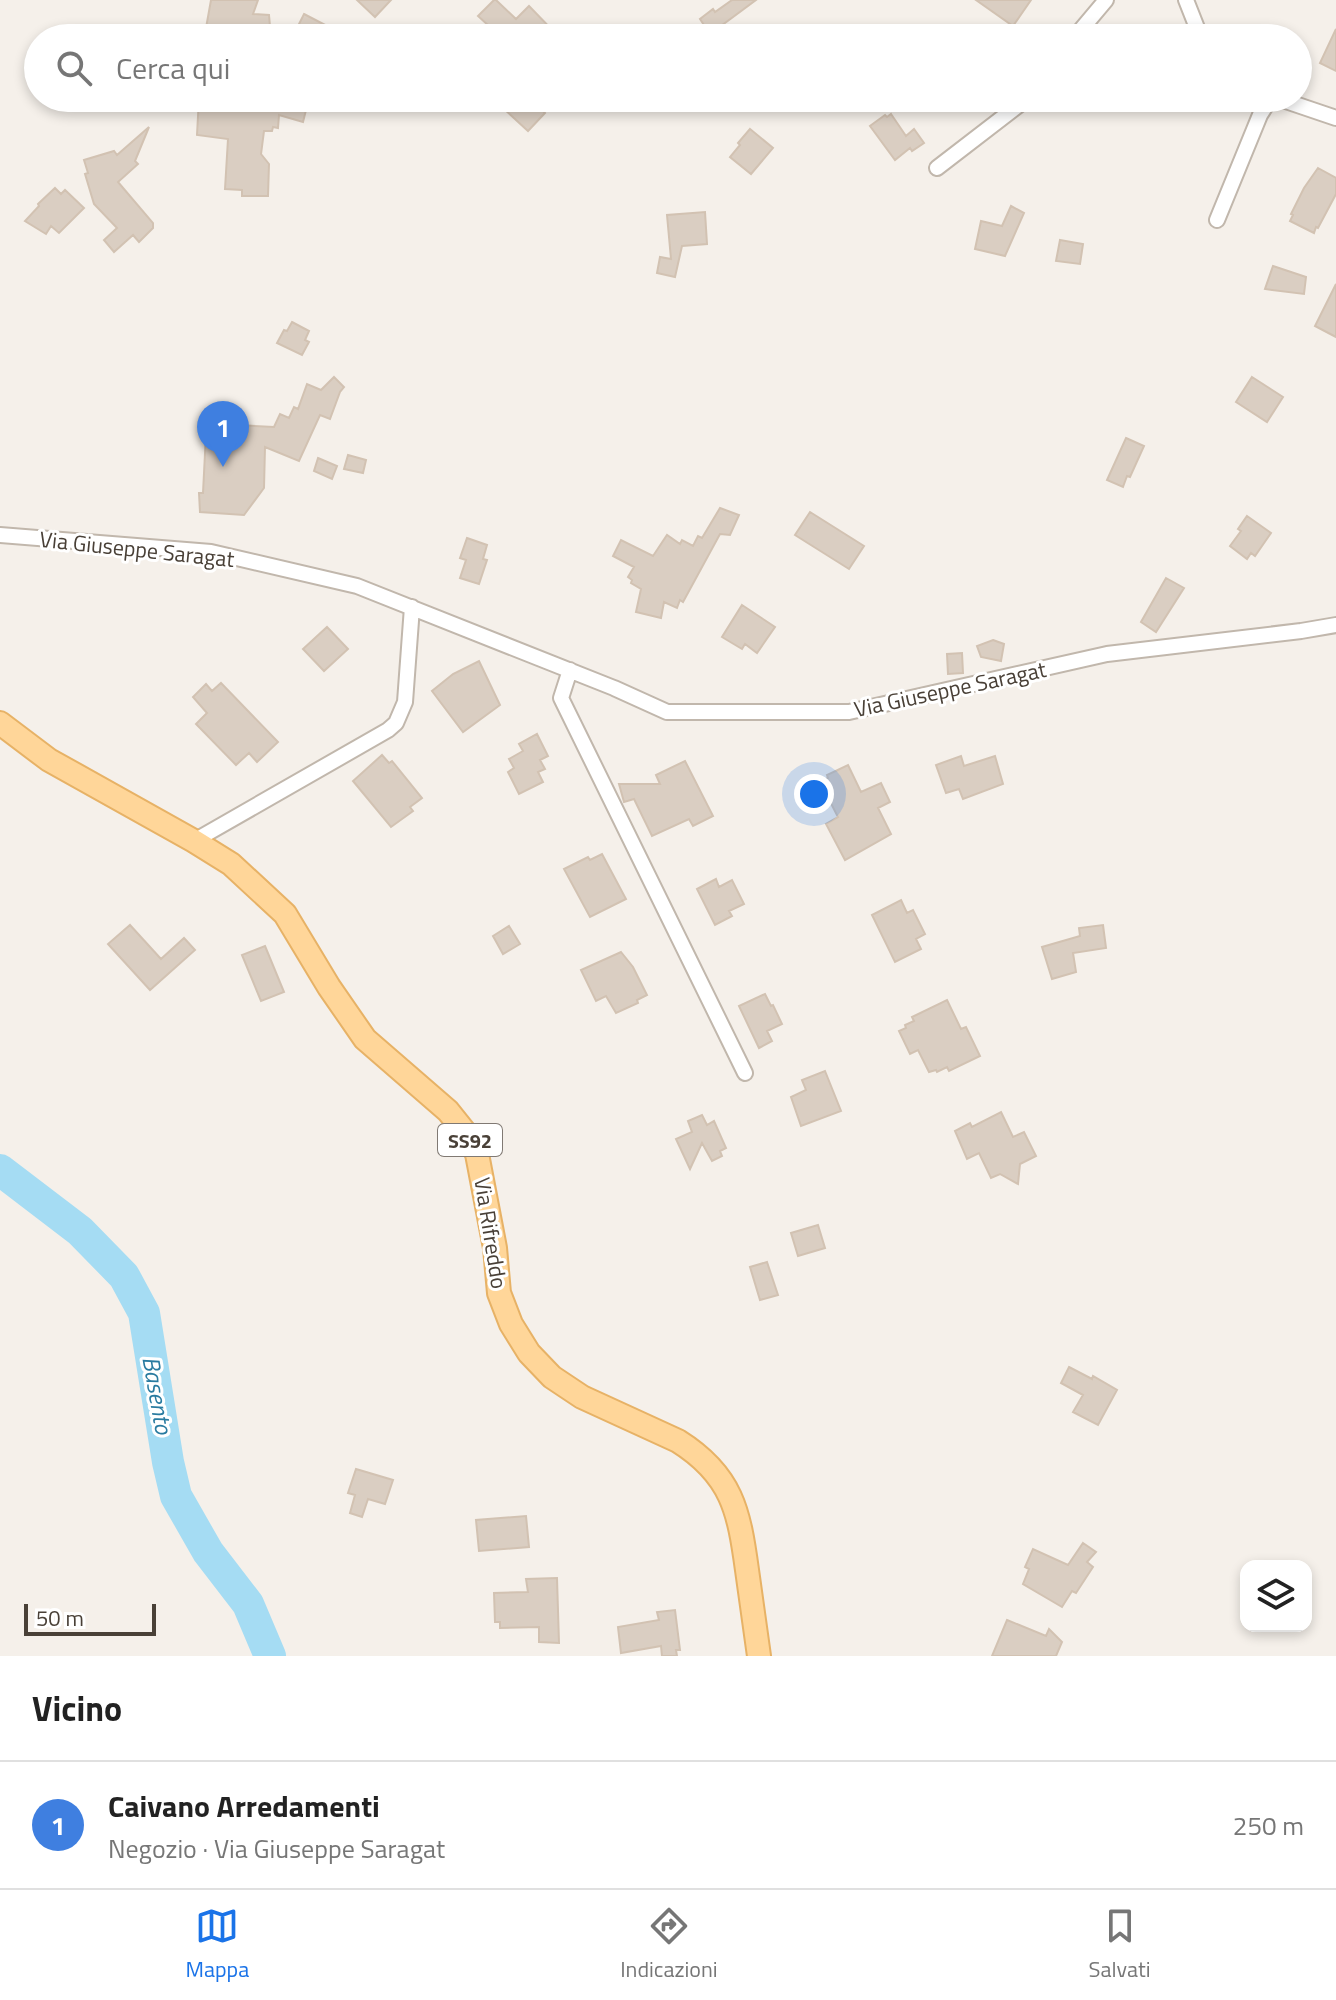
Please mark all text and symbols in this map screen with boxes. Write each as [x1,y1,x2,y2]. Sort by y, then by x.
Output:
search box [24,24,1312,112]
text: Cerca qui [116,45,230,91]
icon: search [52,46,96,90]
pin: 1 [197,401,249,467]
street label: Via Giuseppe Saragat [38,522,236,576]
street label: Via Giuseppe Saragat [851,652,1049,726]
your location [794,774,834,814]
road number: SS92 [438,1124,502,1156]
street label: Via Rifreddo [465,1175,517,1291]
water label: Basento [133,1353,183,1438]
map controls [1240,1560,1312,1632]
button: layers [1240,1560,1312,1632]
scale bar [24,1600,156,1636]
text: 50 m [36,1601,84,1635]
text: Vicino [32,1682,122,1734]
text: Caivano Arredamenti [108,1783,380,1829]
text: 1 [51,1806,65,1845]
text: 250 m [1233,1806,1304,1845]
text: Negozio · Via Giuseppe Saragat [108,1829,445,1868]
tab: Mappa [185,1904,249,1986]
tab: Indicazioni [620,1904,718,1986]
tab: Salvati [1089,1904,1151,1986]

